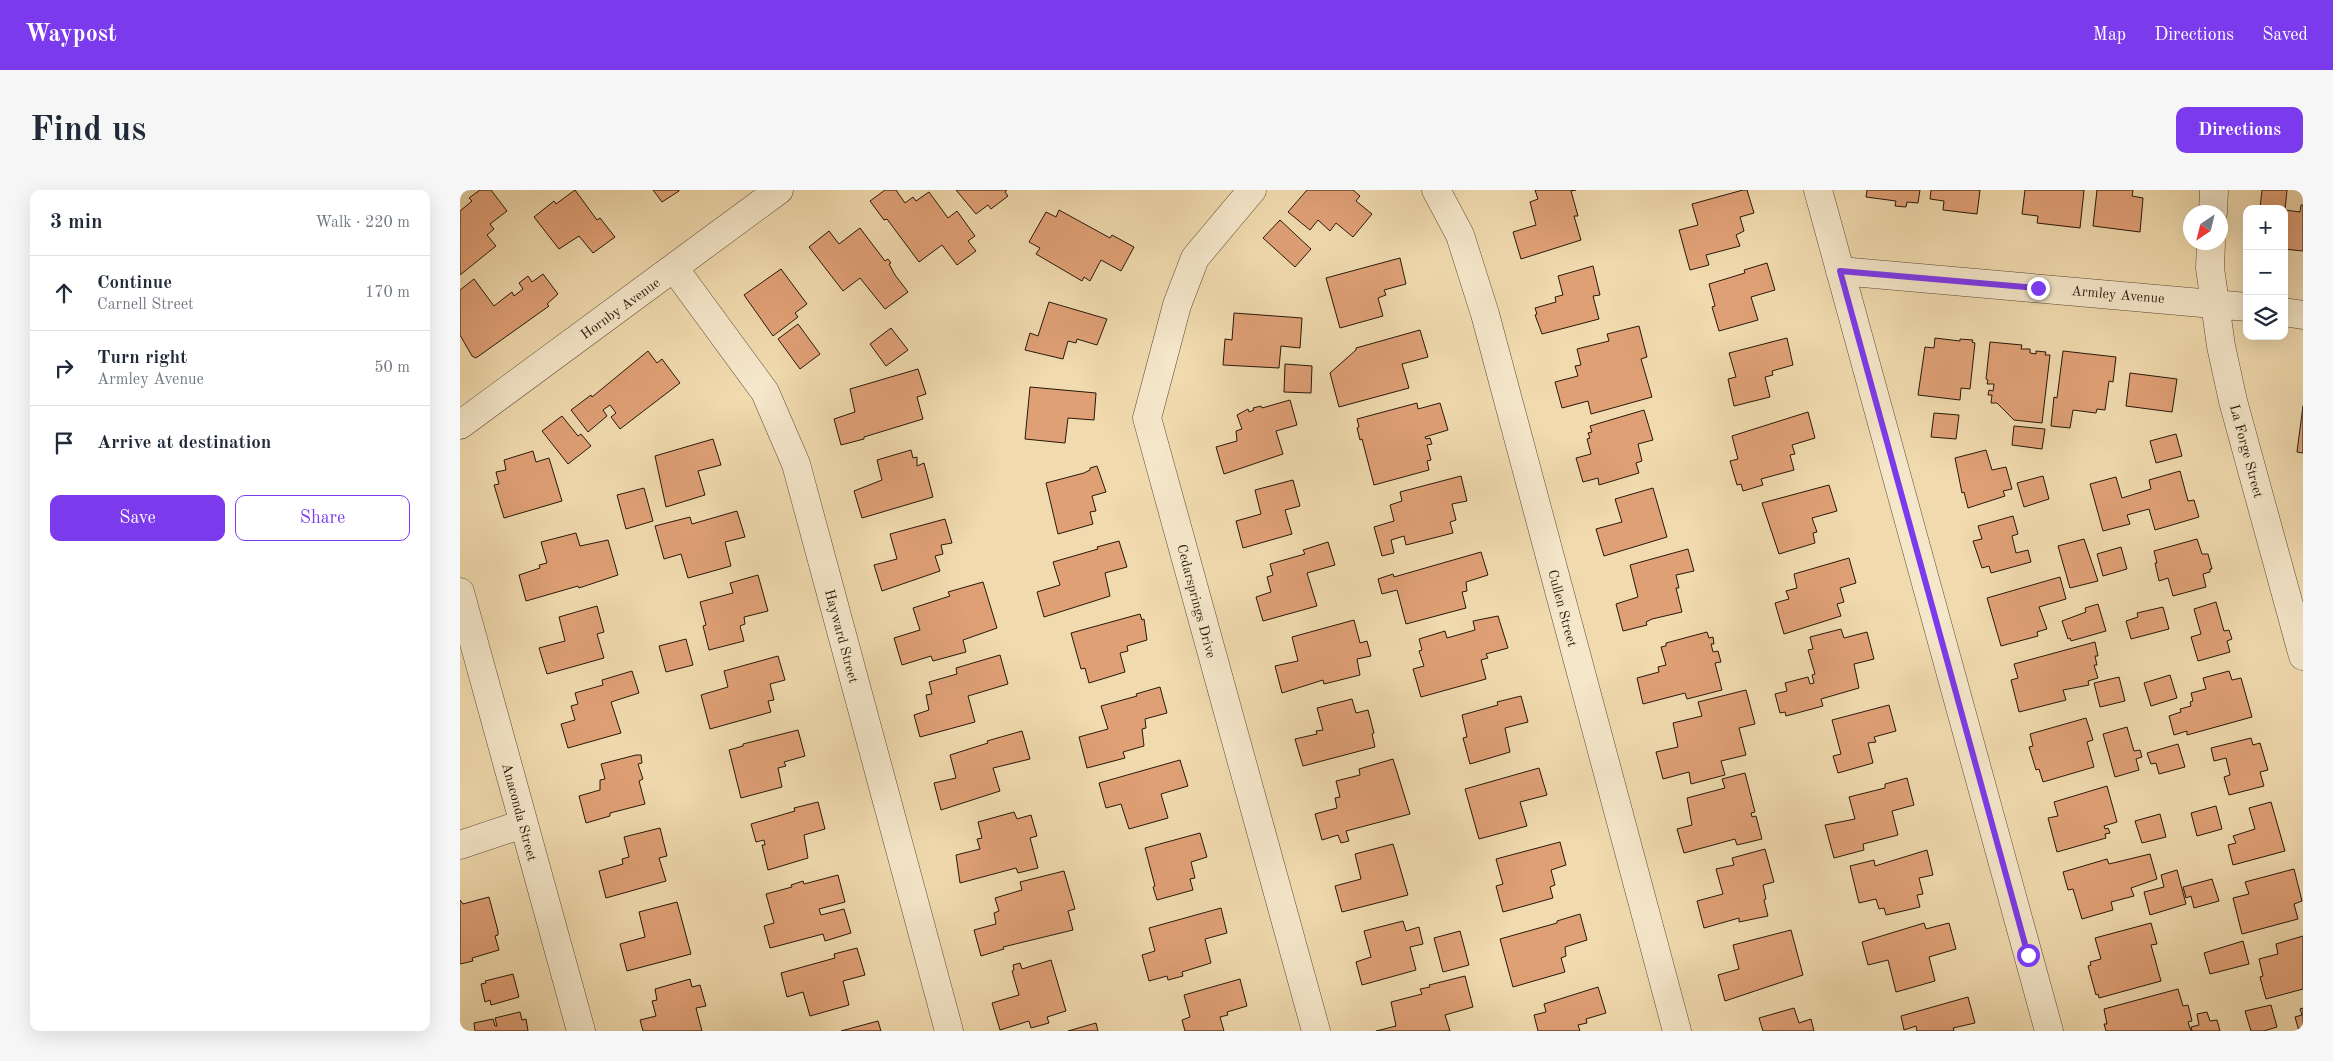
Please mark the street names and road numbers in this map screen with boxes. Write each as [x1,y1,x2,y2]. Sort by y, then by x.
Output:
street label: Hornby Avenue [578,275,663,342]
street label: Armley Avenue [2071,284,2165,306]
street label: La Forge Street [2227,403,2265,500]
street label: Cedarsprings Drive [1174,543,1218,660]
street label: Cullen Street [1545,568,1579,649]
street label: Hayward Street [822,588,860,685]
street label: Anaconda Street [499,762,539,863]

